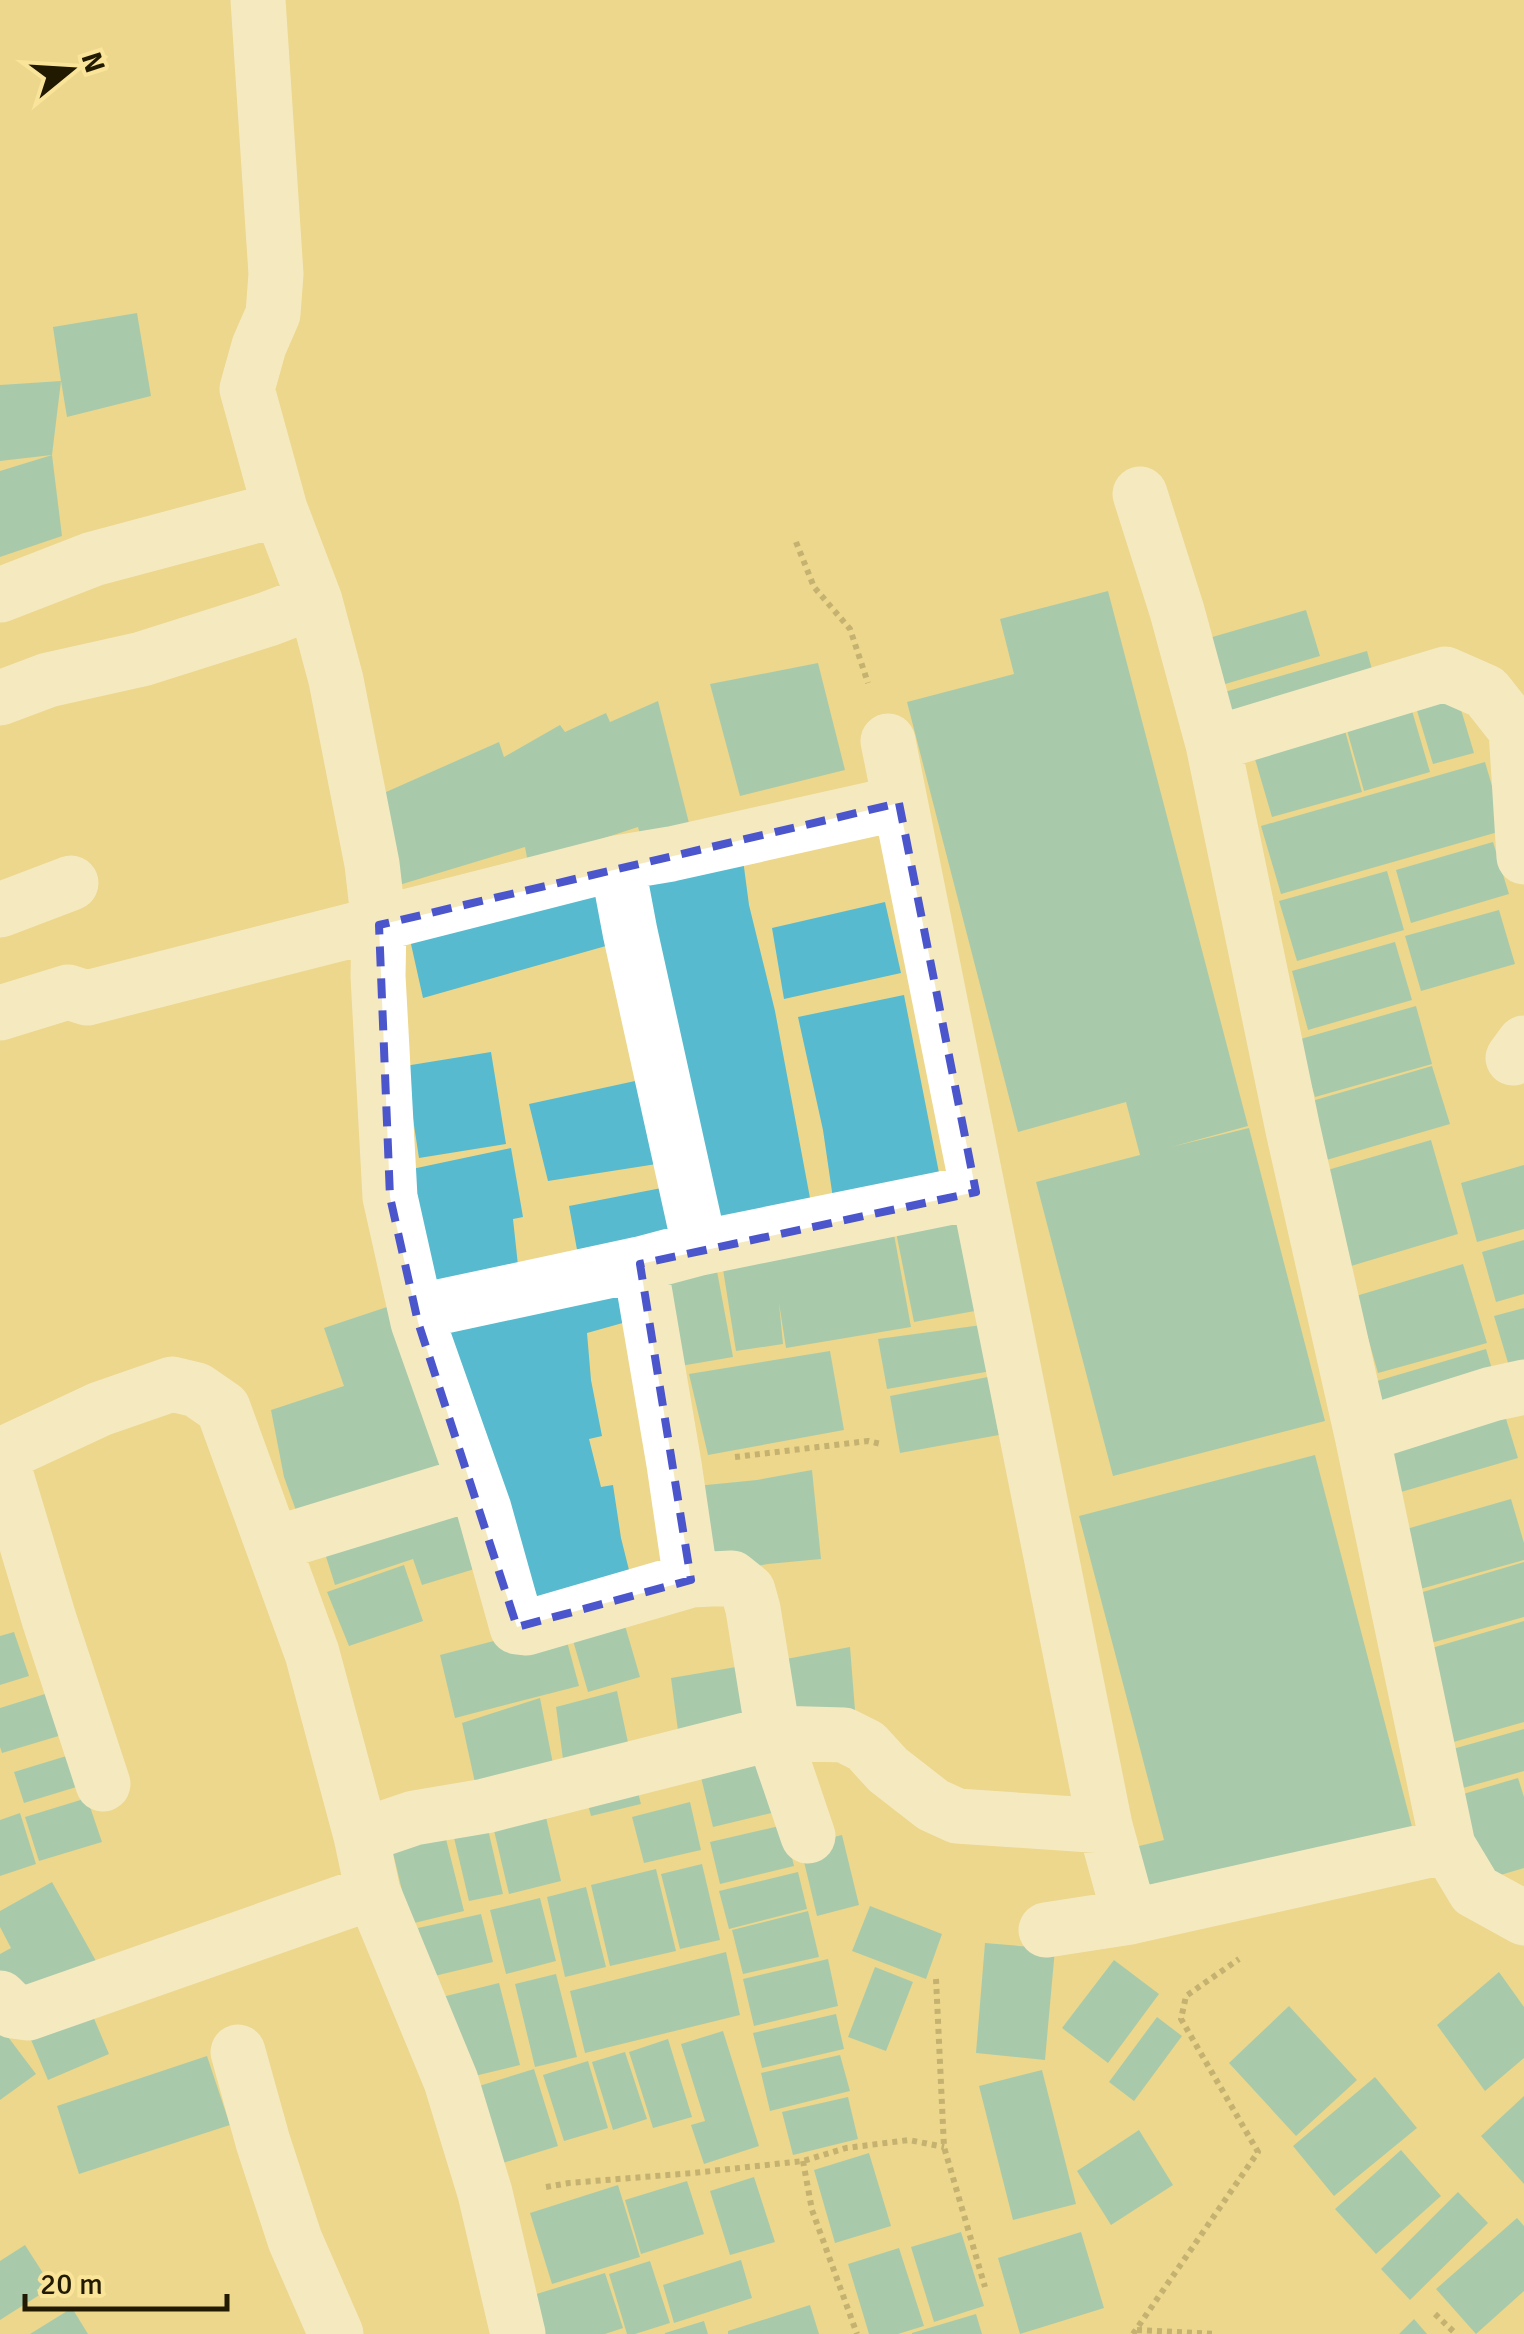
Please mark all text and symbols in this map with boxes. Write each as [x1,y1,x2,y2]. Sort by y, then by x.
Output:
north arrow [20,20,120,120]
text: N [74,48,112,77]
scale bar [25,2249,228,2311]
text: 20 m [40,2266,103,2303]

